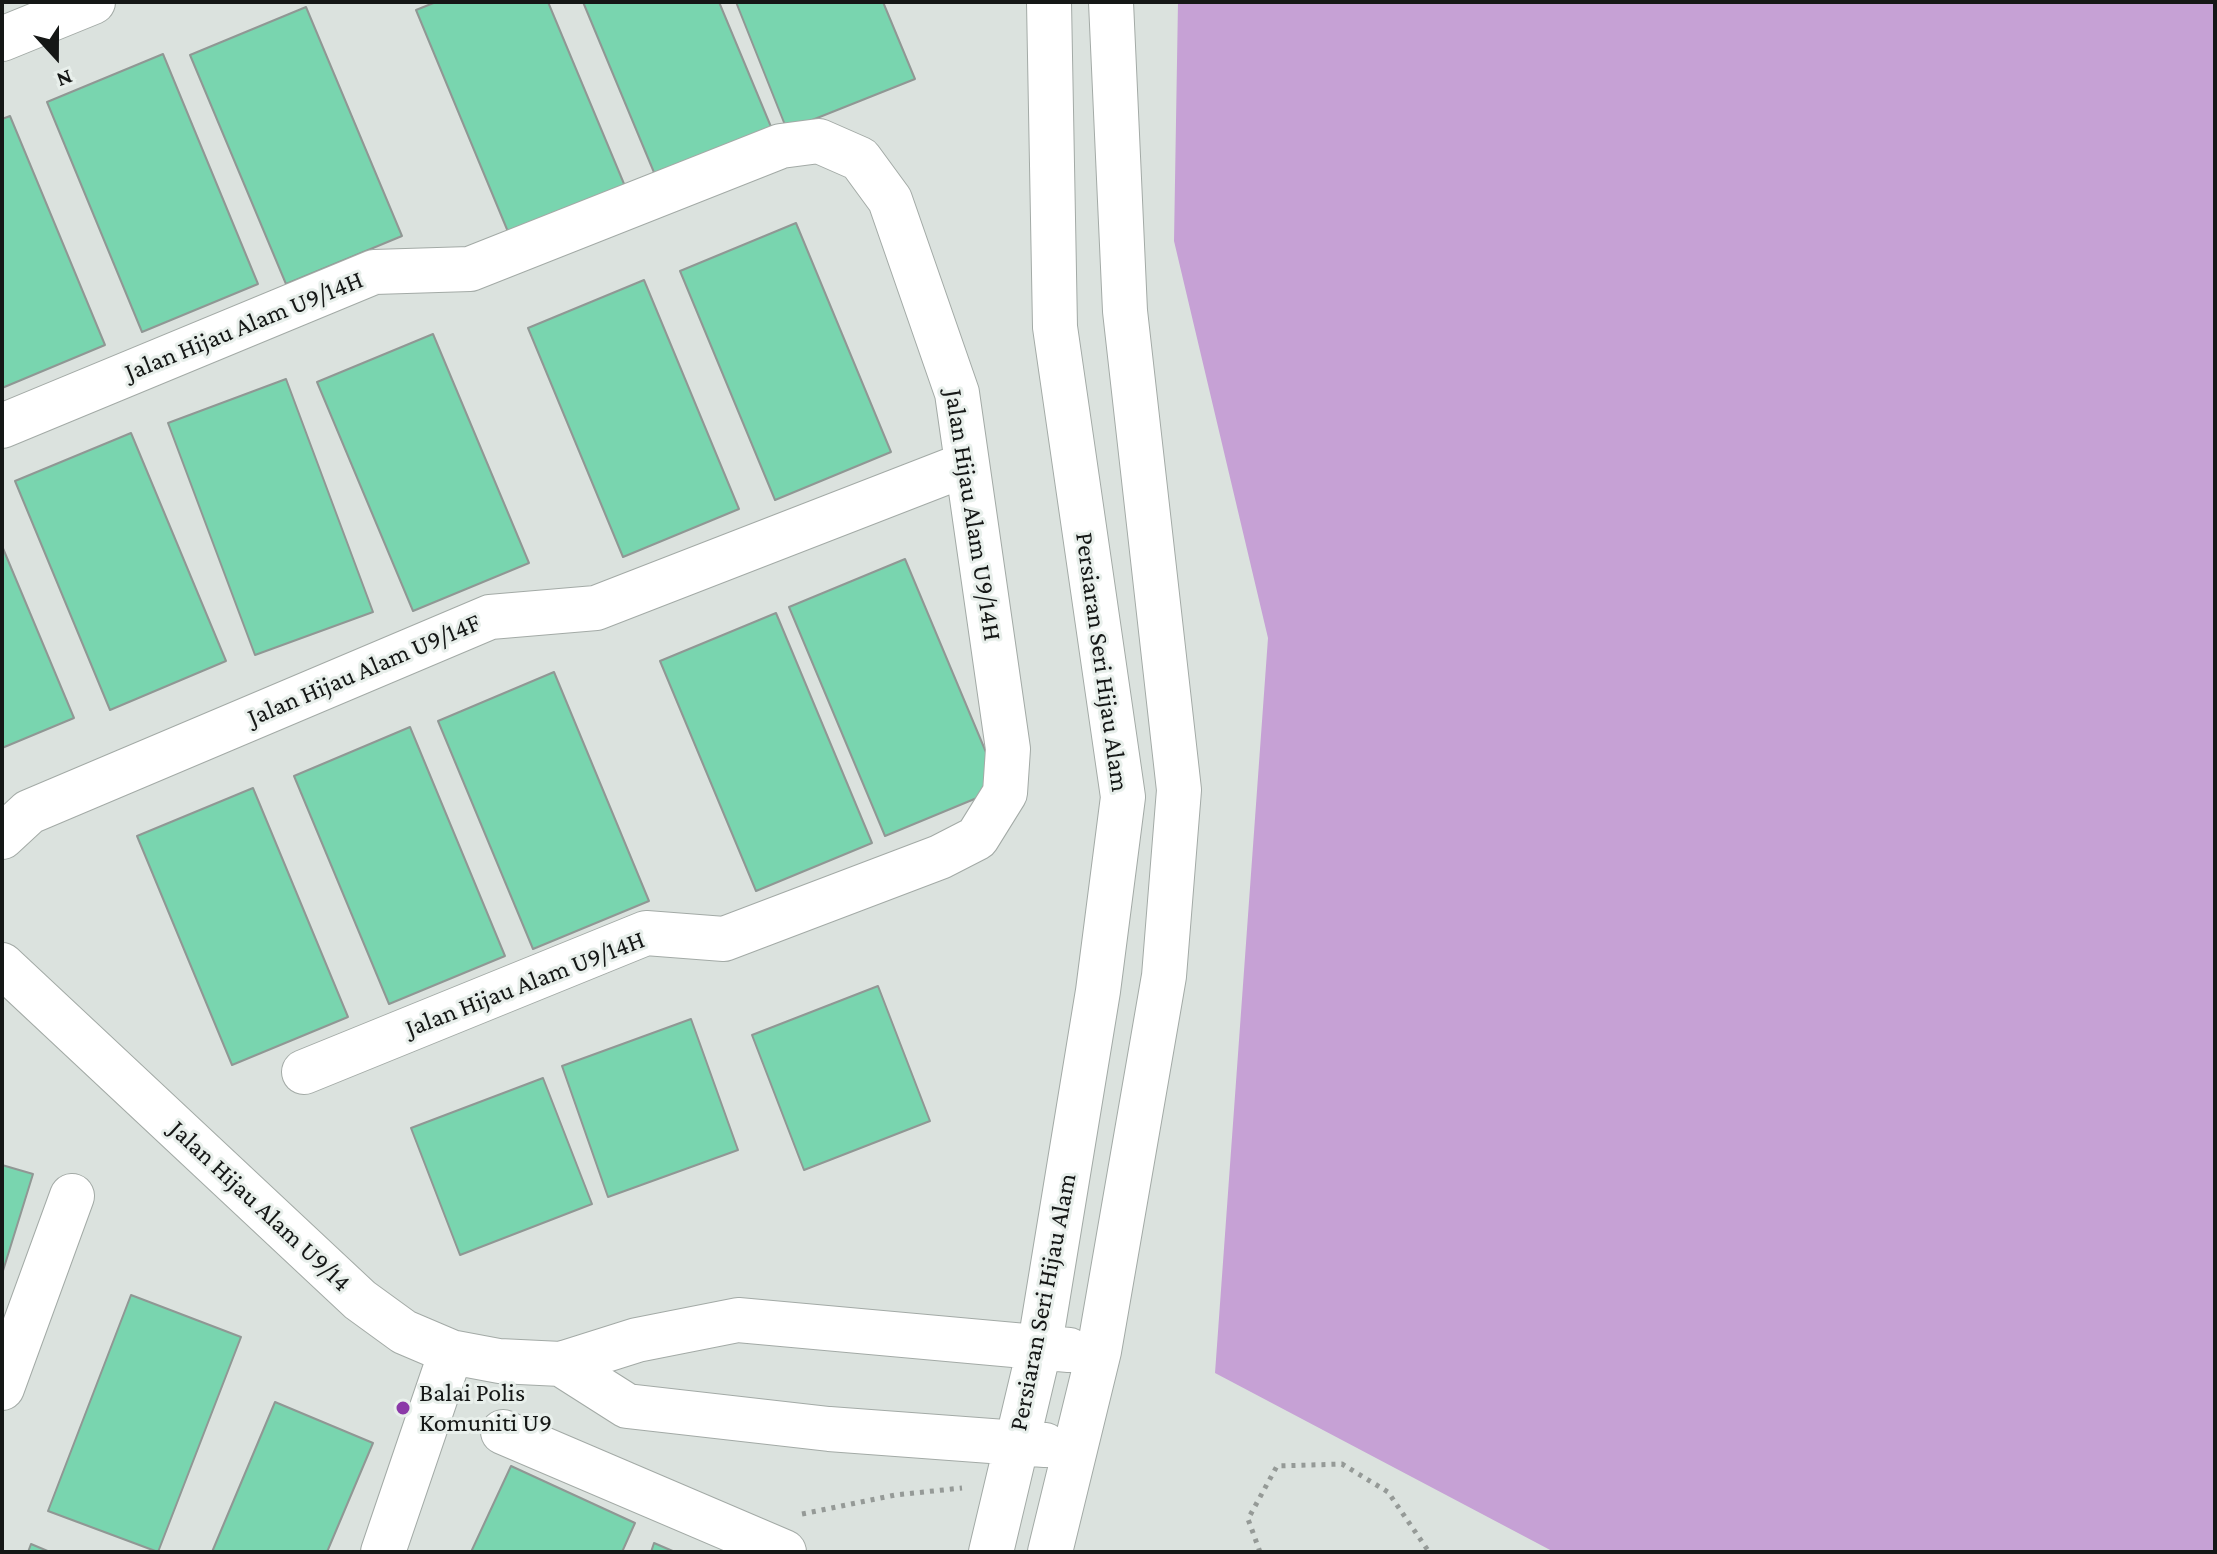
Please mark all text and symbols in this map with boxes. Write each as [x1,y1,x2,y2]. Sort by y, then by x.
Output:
north arrow [16,16,96,96]
text: N [53,65,76,93]
street label: Jalan Hijau Alam U9/14H [120,264,368,388]
street label: Jalan Hijau Alam U9/14H [938,387,1008,643]
street label: Persiaran Seri Hijau Alam [1068,530,1136,794]
street label: Jalan Hijau Alam U9/14F [243,607,485,733]
street label: Jalan Hijau Alam U9/14H [401,924,649,1044]
street label: Jalan Hijau Alam U9/14 [163,1114,357,1298]
street label: Persiaran Seri Hijau Alam [1003,1171,1083,1433]
place label: Balai Polis Komuniti U9 [419,1377,552,1438]
marker: Balai Polis Komuniti U9 [394,1399,412,1417]

